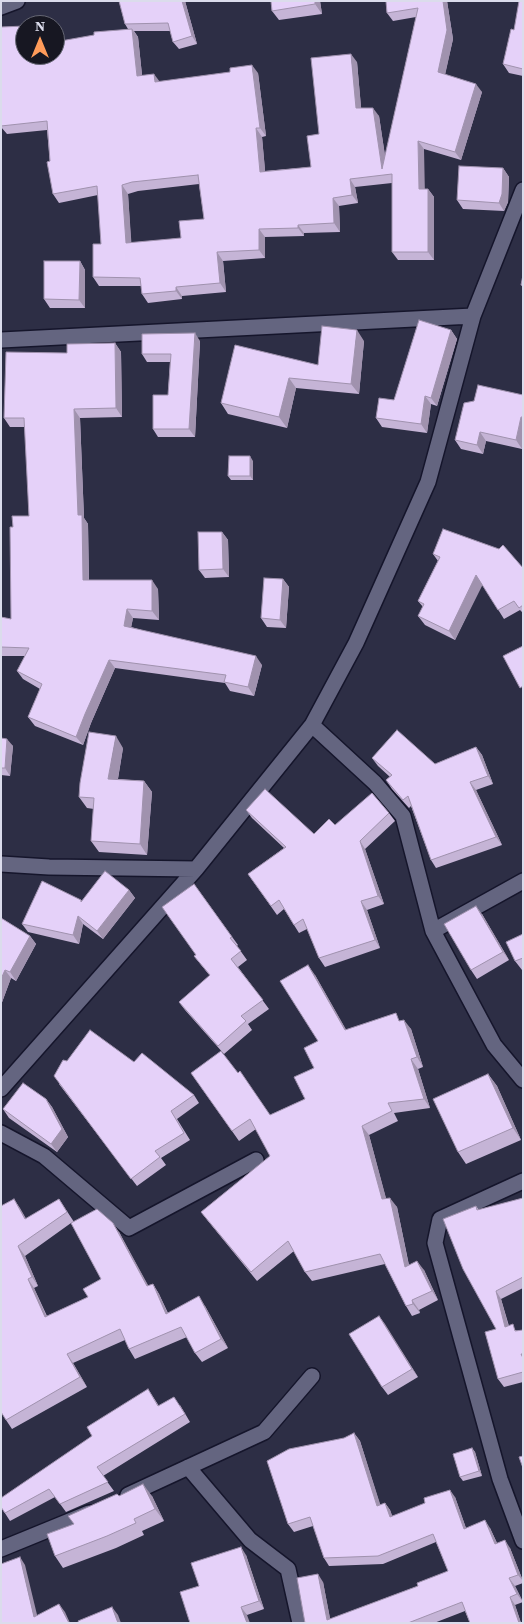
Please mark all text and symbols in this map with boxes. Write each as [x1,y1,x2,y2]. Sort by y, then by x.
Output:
north arrow [15,15,65,65]
text: N [35,16,45,36]

